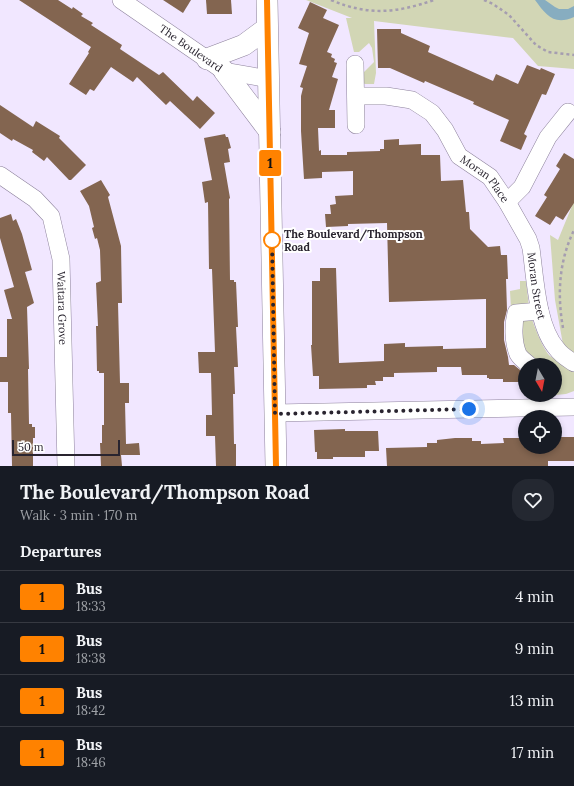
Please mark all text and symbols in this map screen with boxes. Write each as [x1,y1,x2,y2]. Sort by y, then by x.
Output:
street label: The Boulevard [157,22,226,75]
line badge: 1 [257,150,283,176]
street label: Moran Place [458,152,512,205]
text: 1 [267,154,273,172]
place label: The Boulevard/Thompson Road [284,227,423,254]
marker: The Boulevard/Thompson Road [263,231,281,249]
street label: Moran Street [525,251,549,322]
street label: Waitara Grove [54,271,70,345]
north arrow [518,358,562,402]
map controls [518,358,562,454]
your location [459,399,479,419]
button: locate [518,410,562,454]
scale bar [12,438,120,457]
text: 50 m [18,440,44,454]
button: heart [512,479,554,521]
text: The Boulevard/Thompson Road [20,480,310,504]
text: Walk · 3 min · 170 m [20,507,138,524]
text: Departures [20,542,101,561]
text: Bus [76,579,102,598]
text: 4 min [515,587,554,606]
text: 1 [39,588,45,606]
text: 18:33 [76,598,106,615]
text: Bus [76,631,102,650]
text: 9 min [515,639,554,658]
text: 1 [39,640,45,658]
text: 18:38 [76,650,106,667]
text: Bus [76,683,102,702]
text: 13 min [510,691,554,710]
text: 1 [39,692,45,710]
text: 18:42 [76,702,105,719]
text: Bus [76,735,102,754]
text: 17 min [511,743,554,762]
text: 1 [39,744,45,762]
text: 18:46 [76,754,106,771]

